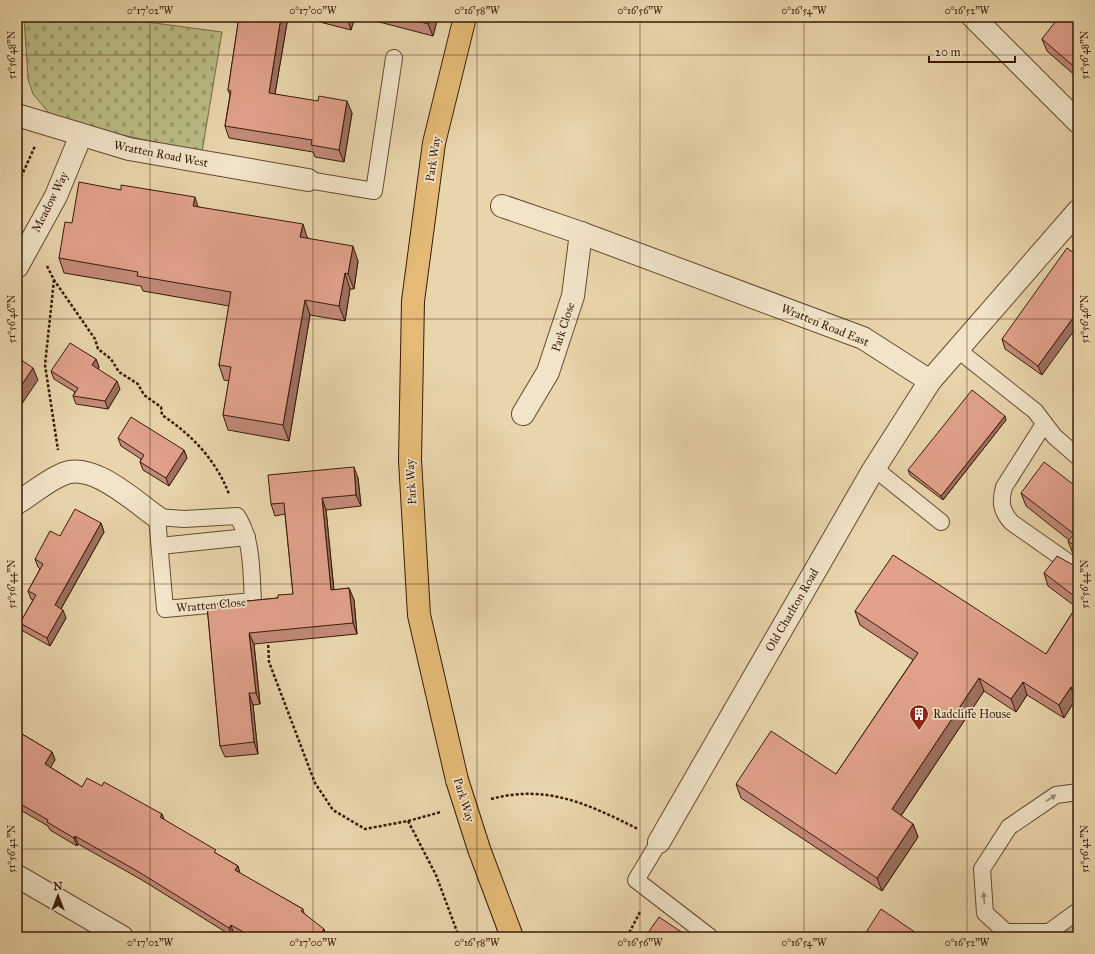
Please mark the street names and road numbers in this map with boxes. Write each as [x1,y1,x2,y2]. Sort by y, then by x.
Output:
street label: Park Way [423,135,444,183]
street label: Wratten Road West [113,138,210,170]
street label: Meadow Way [29,169,71,235]
street label: Park Close [548,301,578,353]
street label: Wratten Road East [779,301,872,349]
street label: Park Way [403,458,419,505]
street label: Old Charlton Road [763,566,821,654]
street label: Wratten Close [176,595,246,615]
street label: Park Way [451,776,477,824]

